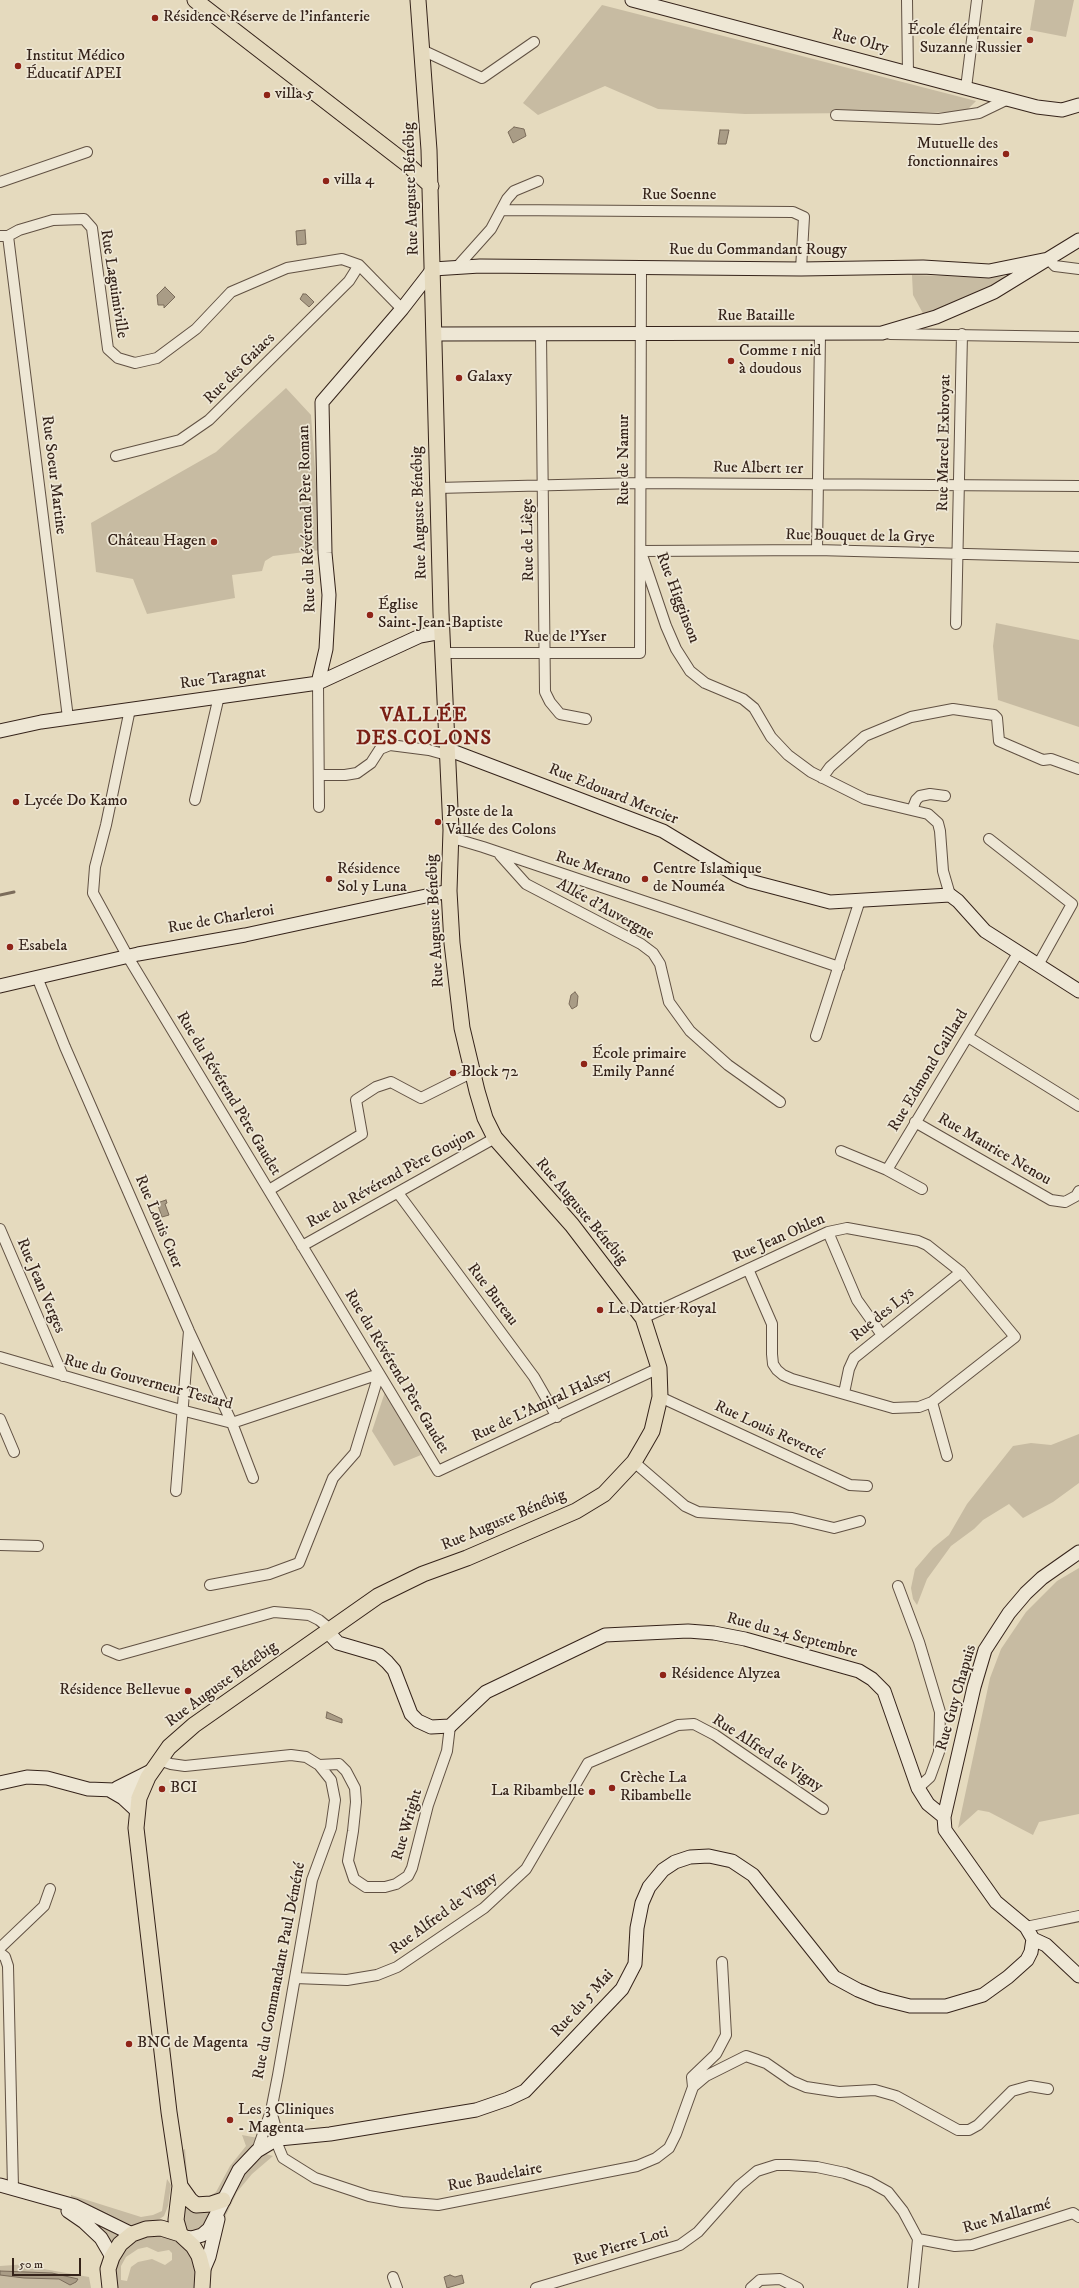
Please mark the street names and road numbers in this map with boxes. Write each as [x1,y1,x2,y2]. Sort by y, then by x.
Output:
street label: Rue Olry [830,25,890,59]
street label: Rue Auguste Bénébig [400,122,424,256]
street label: Rue Soenne [642,186,716,206]
street label: Rue Laguimiville [95,228,131,340]
street label: Rue du Commandant Rougy [669,241,847,261]
street label: Rue Bataille [717,307,795,327]
street label: Rue des Gaiacs [200,329,280,409]
street label: Rue Marcel Exbroyat [934,374,956,512]
street label: Rue Soeur Martine [36,414,70,536]
street label: Rue de Namur [615,414,635,506]
street label: Rue du Révérend Père Roman [295,425,321,613]
street label: Rue Auguste Bénébig [408,446,432,580]
street label: Rue Albert 1er [713,459,803,479]
street label: Rue de Liège [519,498,539,582]
street label: Rue Bouquet de la Grye [785,526,935,548]
street label: Rue Higginson [651,550,703,646]
street label: Rue de l'Yser [524,628,606,648]
street label: Rue Taragnat [179,663,267,695]
street label: Rue Edouard Mercier [545,760,681,830]
street label: Rue Merano [553,848,633,890]
street label: Rue Auguste Bénébig [423,854,449,988]
street label: Allée d'Auvergne [553,875,657,945]
street label: Rue de Charleroi [166,901,276,939]
street label: Rue Edmond Caillard [885,1006,973,1136]
street label: Rue du Révérend Père Gaudet [171,1009,285,1179]
street label: Rue Maurice Nenou [934,1110,1054,1190]
street label: Rue du Révérend Père Goujon [304,1125,478,1233]
street label: Rue Auguste Bénébig [531,1155,631,1269]
street label: Rue Louis Cuer [130,1173,186,1271]
street label: Rue Jean Ohlen [730,1210,828,1268]
street label: Rue Jean Verges [11,1236,69,1336]
street label: Rue Bureau [462,1260,522,1330]
street label: Rue des Lys [847,1284,919,1346]
street label: Rue du Révérend Père Gaudet [339,1287,453,1457]
street label: Rue du Gouverneur Testard [61,1351,235,1415]
street label: Rue de L'Amiral Halsey [469,1365,615,1447]
street label: Rue Louis Revercé [711,1397,827,1465]
street label: Rue Auguste Bénébig [439,1486,569,1556]
street label: Rue du 24 Septembre [724,1609,860,1663]
street label: Rue Auguste Bénébig [162,1638,282,1732]
street label: Rue Guy Chapuis [933,1643,981,1753]
street label: Rue Alfred de Vigny [708,1711,826,1797]
street label: Rue Wright [389,1787,427,1863]
street label: Rue du Commandant Paul Déméné [250,1861,310,2081]
street label: Rue Alfred de Vigny [386,1869,502,1959]
street label: Rue du 5 Mai [548,1966,618,2042]
street label: Rue Baudelaire [446,2159,544,2197]
street label: Rue Mallarmé [961,2195,1053,2239]
street label: Rue Pierre Loti [571,2223,671,2271]

